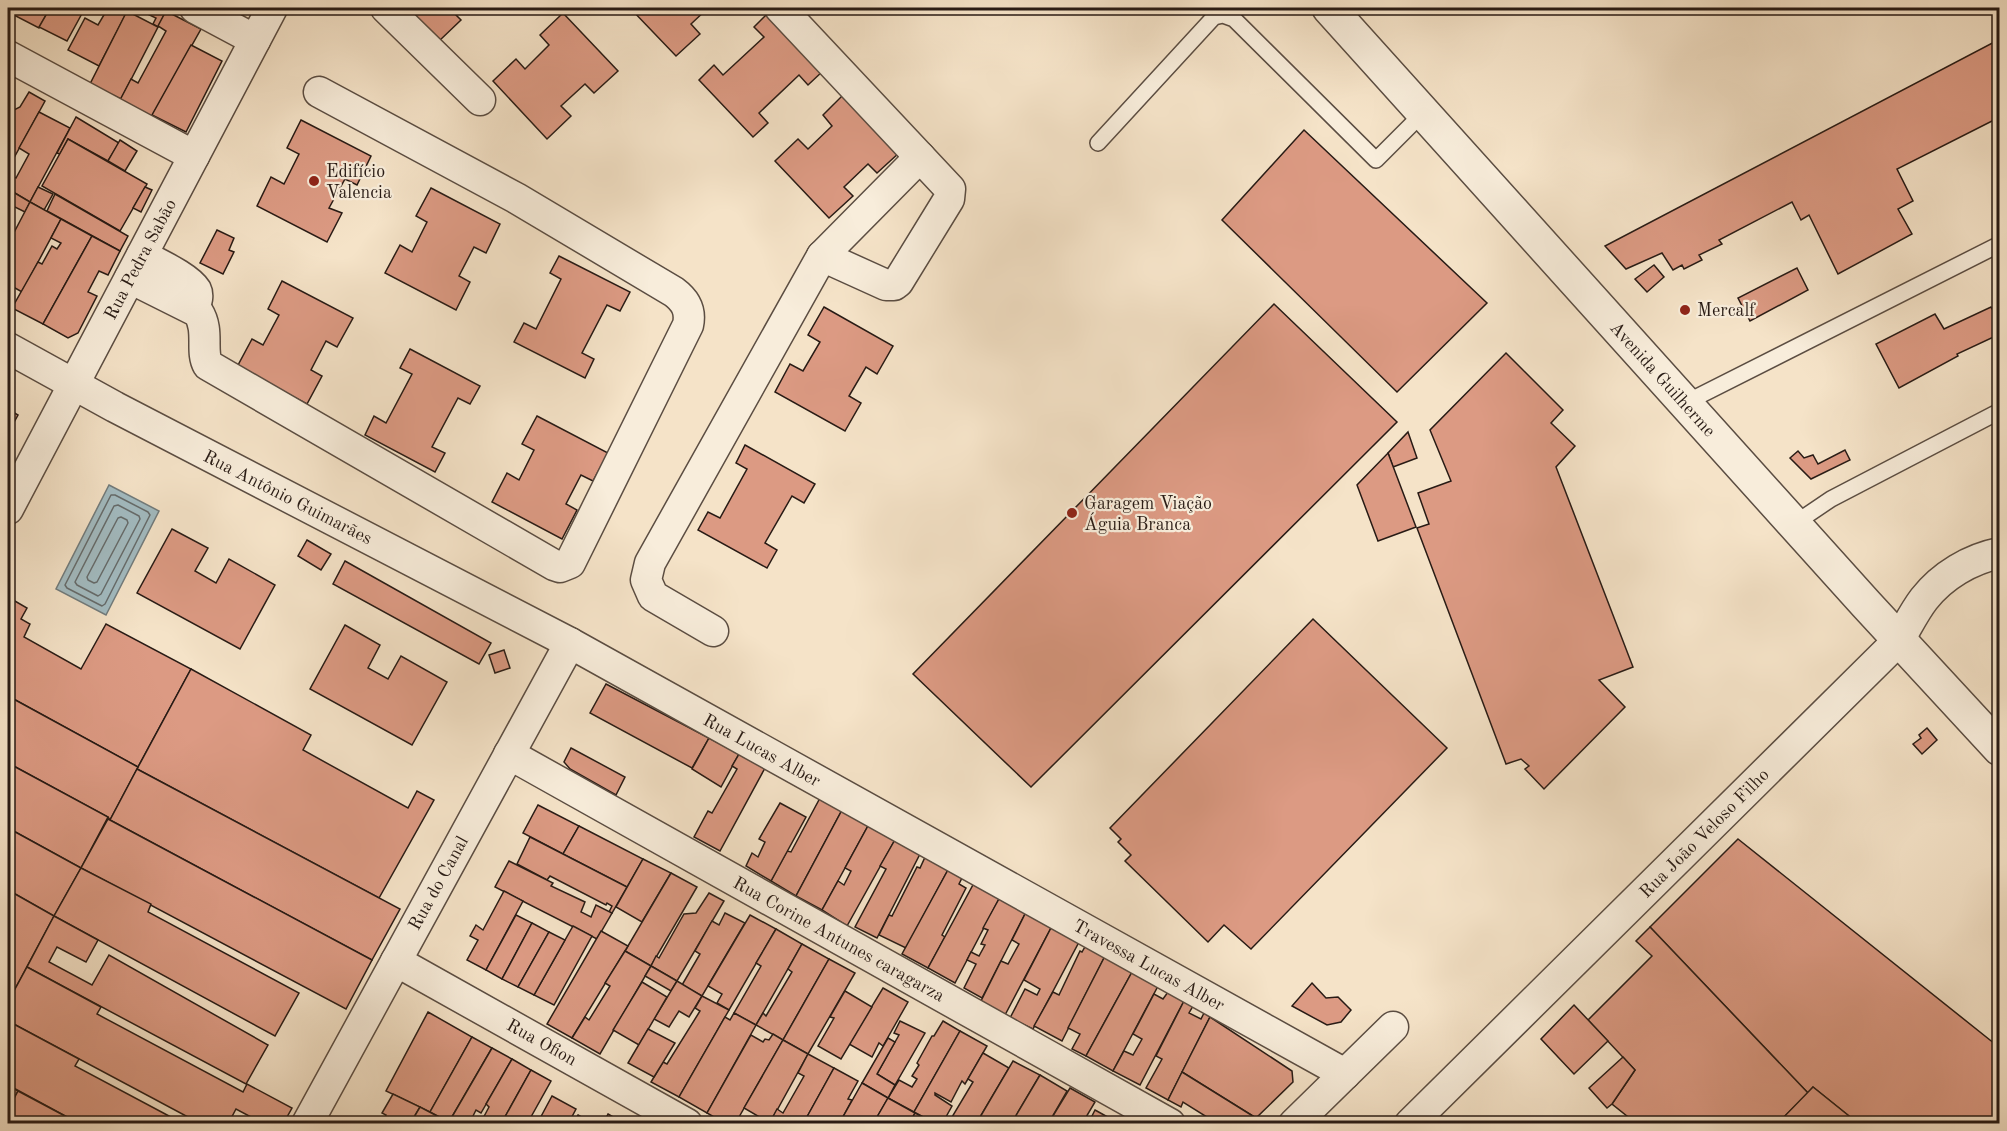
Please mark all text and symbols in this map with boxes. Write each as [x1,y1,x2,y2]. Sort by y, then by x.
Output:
place label: Edifício Valencia [326,163,392,202]
marker: Edifício Valencia [307,174,321,188]
street label: Rua Pedra Sabão [102,196,180,323]
place label: Mercalf [1697,302,1756,320]
marker: Mercalf [1678,303,1692,317]
street label: Avenida Guilherme [1606,319,1718,441]
street label: Rua Antônio Guimarães [200,447,375,548]
place label: Garagem Viação Águia Branca [1084,495,1212,534]
marker: Garagem Viação Águia Branca [1065,506,1079,520]
street label: Rua Lucas Alber [700,711,824,791]
street label: Rua João Veloso Filho [1637,766,1773,902]
street label: Rua do Canal [406,833,472,933]
street label: Rua Corine Antunes caragarza [730,874,947,1006]
street label: Travessa Lucas Alber [1070,917,1228,1015]
street label: Rua Ofion [503,1016,580,1070]

